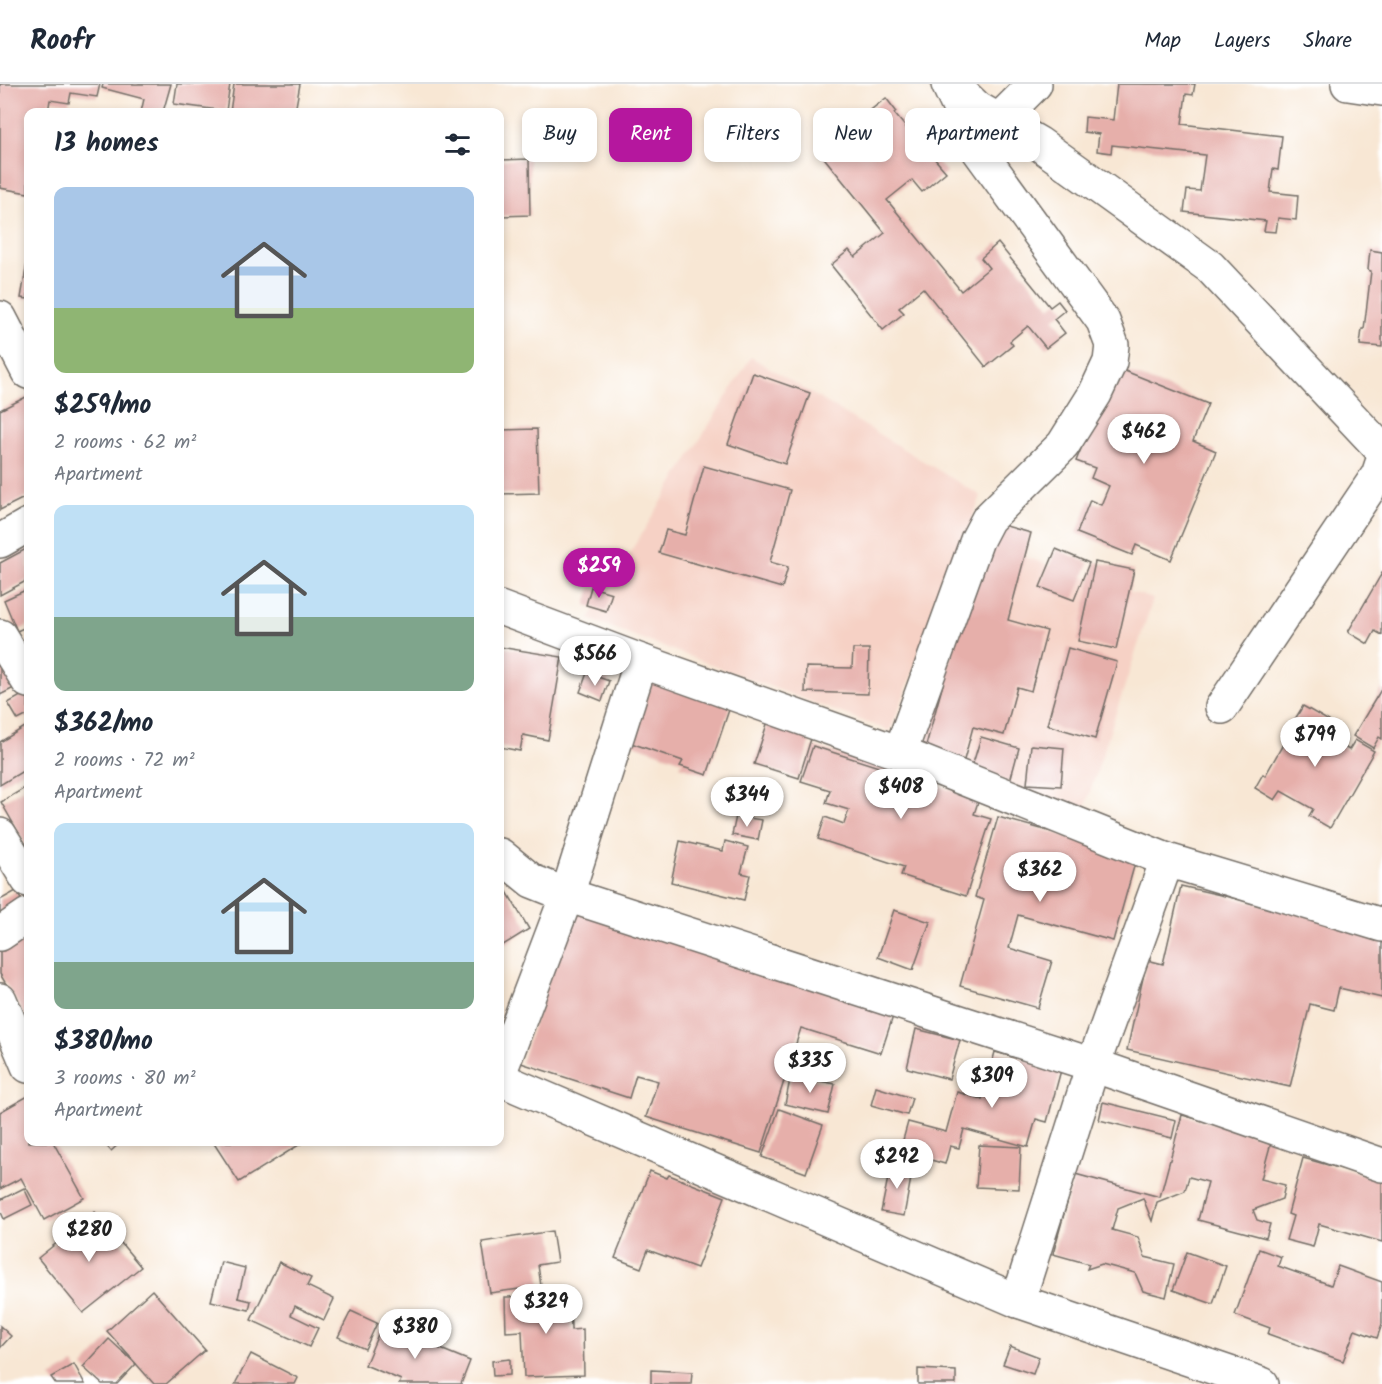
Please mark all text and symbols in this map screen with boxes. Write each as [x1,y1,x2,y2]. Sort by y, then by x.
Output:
text: Roofr [30,19,95,64]
text: Map [1144,25,1181,58]
text: Layers [1214,25,1270,58]
text: Share [1303,25,1352,58]
chip: Buy [522,108,597,162]
chip: Rent [609,108,692,162]
chip: Filters [704,108,801,162]
chip: New [813,108,893,162]
chip: Apartment [905,108,1040,162]
text: 13 homes [54,123,159,165]
icon: filters [441,128,474,161]
icon: home [210,226,318,334]
text: $259/mo [54,385,151,427]
pin: $462 [1108,414,1180,465]
text: $462 [1121,417,1167,449]
text: 2 rooms · 62 m² [54,427,196,459]
text: Apartment [54,459,143,491]
icon: home [210,544,318,652]
pin: $259 [563,548,635,599]
text: $259 [577,551,621,583]
pin: $566 [559,636,631,687]
text: $566 [573,639,617,671]
text: $362/mo [54,703,153,745]
pin: $799 [1279,717,1351,768]
text: $799 [1294,720,1336,752]
text: 2 rooms · 72 m² [54,745,195,777]
pin: $408 [865,769,937,820]
text: $408 [879,772,923,804]
text: Apartment [54,777,143,809]
pin: $344 [711,777,783,828]
text: $344 [725,780,769,812]
pin: $362 [1004,852,1076,903]
text: $362 [1017,855,1063,887]
icon: home [210,862,318,970]
text: $380/mo [54,1021,153,1063]
pin: $335 [774,1043,846,1094]
text: $335 [788,1046,832,1078]
pin: $309 [956,1058,1028,1109]
text: $309 [970,1061,1014,1093]
text: 3 rooms · 80 m² [54,1063,196,1095]
text: Apartment [54,1095,143,1127]
pin: $292 [861,1139,933,1190]
text: $292 [874,1142,920,1174]
pin: $280 [53,1212,125,1263]
text: $280 [66,1215,112,1247]
pin: $329 [510,1284,582,1335]
text: $329 [524,1287,568,1319]
pin: $380 [379,1309,451,1360]
text: $380 [393,1312,437,1344]

